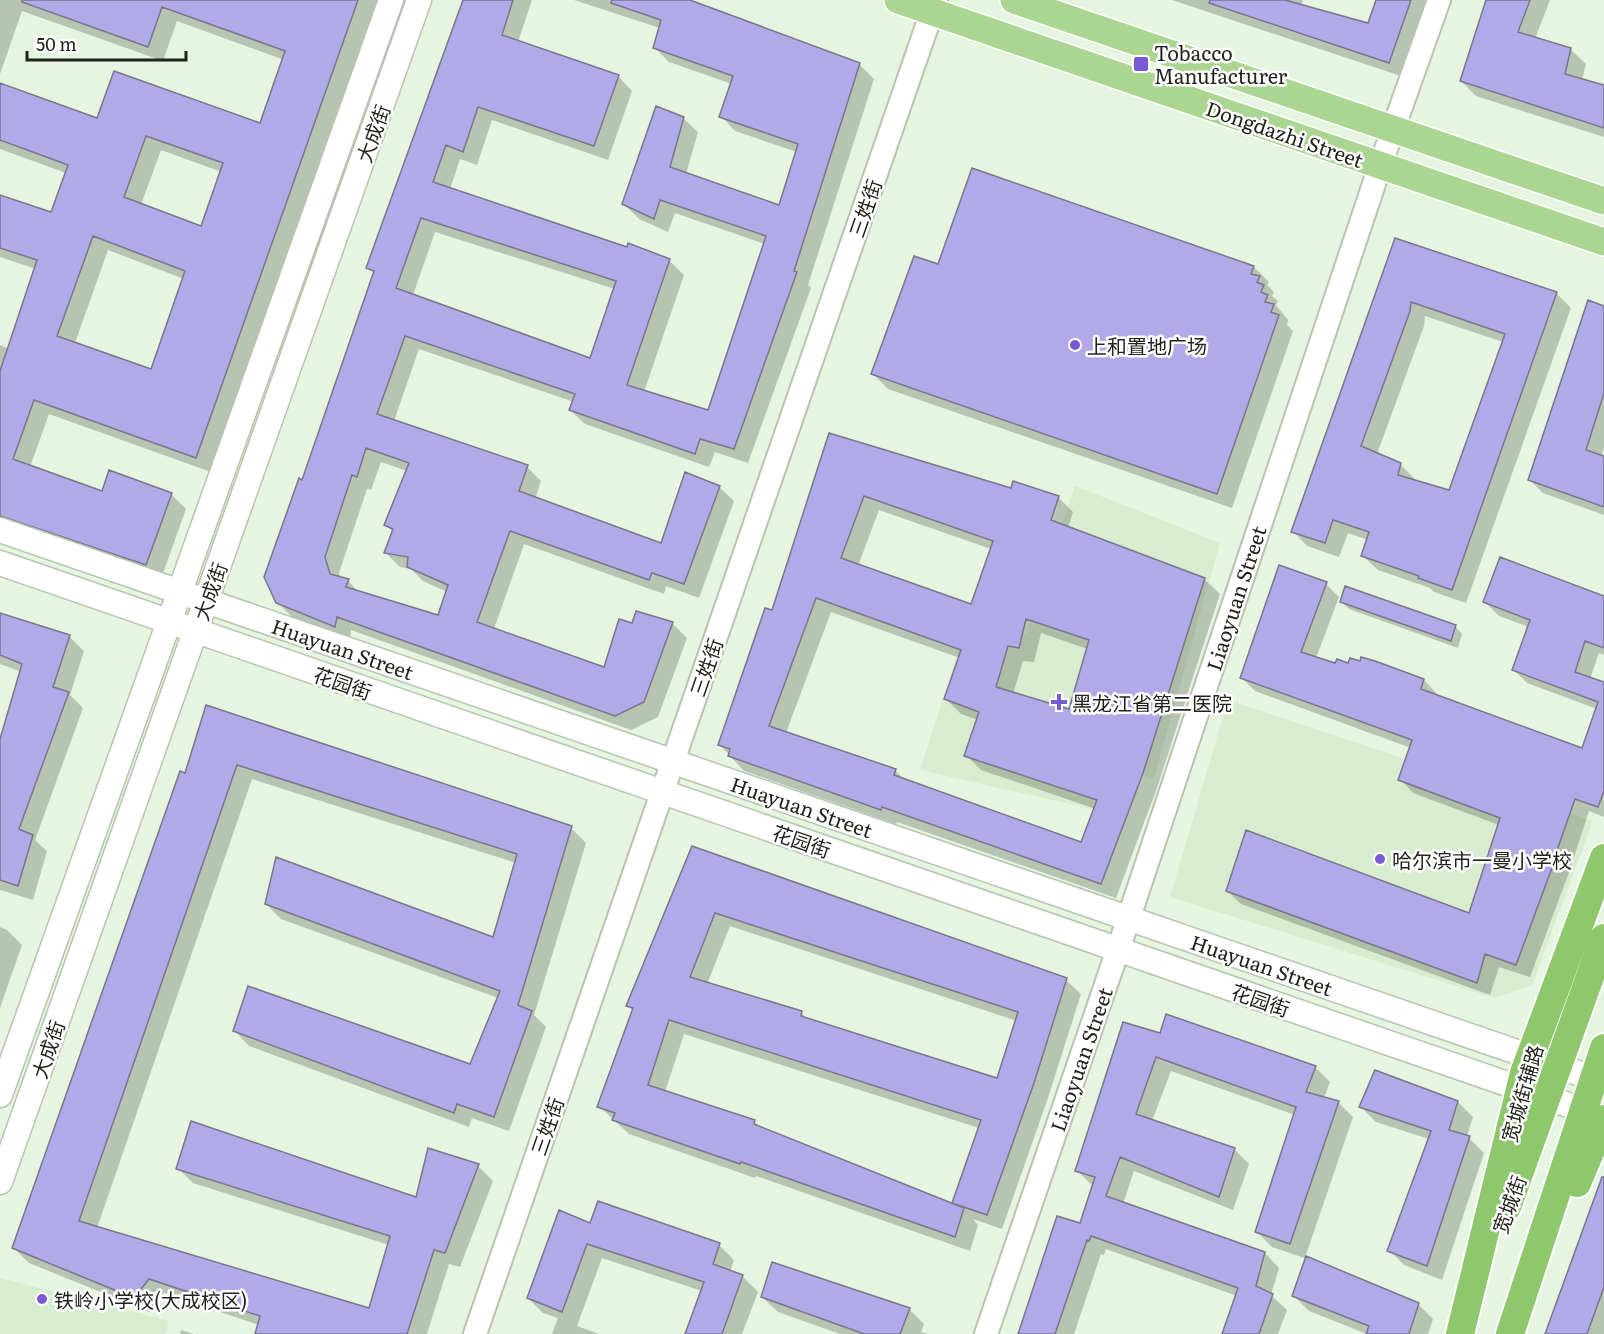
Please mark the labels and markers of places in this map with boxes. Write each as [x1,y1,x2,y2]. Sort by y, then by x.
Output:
place label: Tobacco Manufacturer [1154,37,1288,90]
marker: Tobacco Manufacturer [1132,55,1150,73]
place label: 上和置地广场 [1087,330,1207,360]
marker: 上和置地广场 [1068,338,1082,352]
place label: 黑龙江省第二医院 [1072,687,1232,717]
marker: 黑龙江省第二医院 [1050,693,1068,711]
place label: 哈尔滨市一曼小学校 [1392,844,1572,874]
marker: 哈尔滨市一曼小学校 [1373,852,1387,866]
place label: 铁岭小学校(大成校区) [54,1284,247,1314]
marker: 铁岭小学校(大成校区) [35,1292,49,1306]

